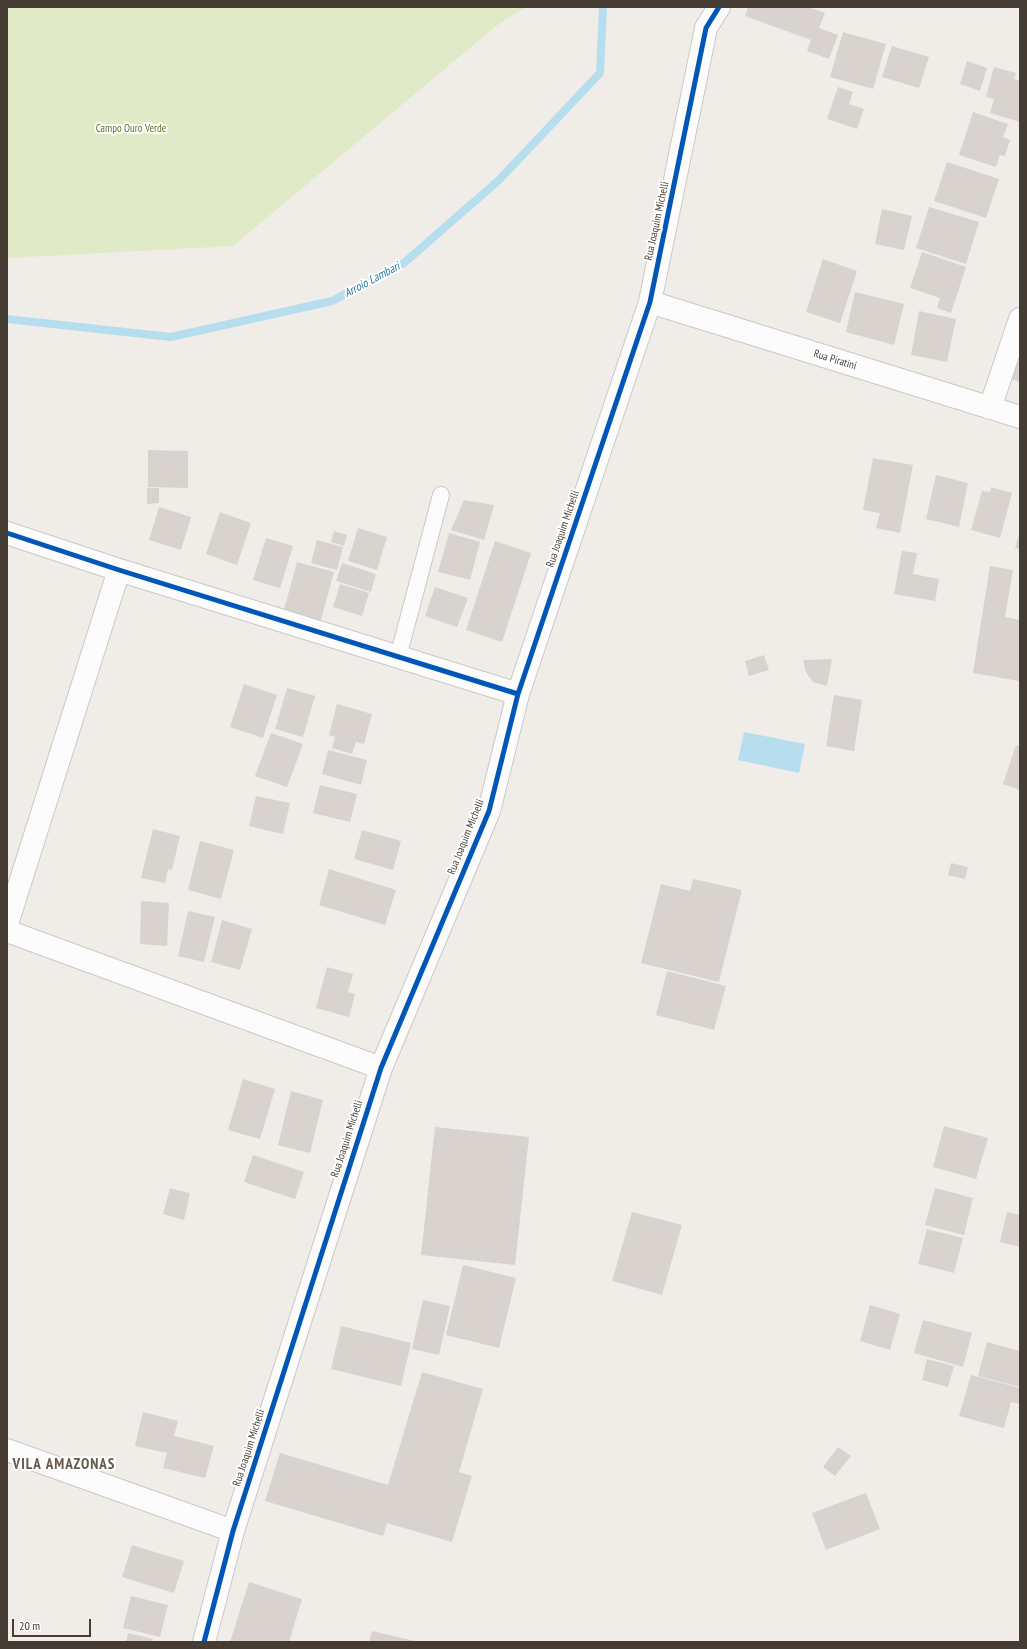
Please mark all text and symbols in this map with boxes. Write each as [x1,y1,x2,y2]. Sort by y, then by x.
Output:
park label: Campo Ouro Verde [96,122,166,136]
street label: Rua Joaquim Michelli [642,180,672,262]
water label: Arroio Lambari [342,259,402,301]
street label: Rua Piratini [812,347,858,373]
street label: Rua Joaquim Michelli [544,489,582,569]
street label: Rua Joaquim Michelli [445,797,487,877]
street label: Rua Joaquim Michelli [328,1099,366,1179]
street label: Rua Joaquim Michelli [230,1408,268,1488]
district label: VILA AMAZONAS [13,1456,115,1474]
scale bar [14,1611,93,1637]
text: 20 m [19,1618,40,1633]

